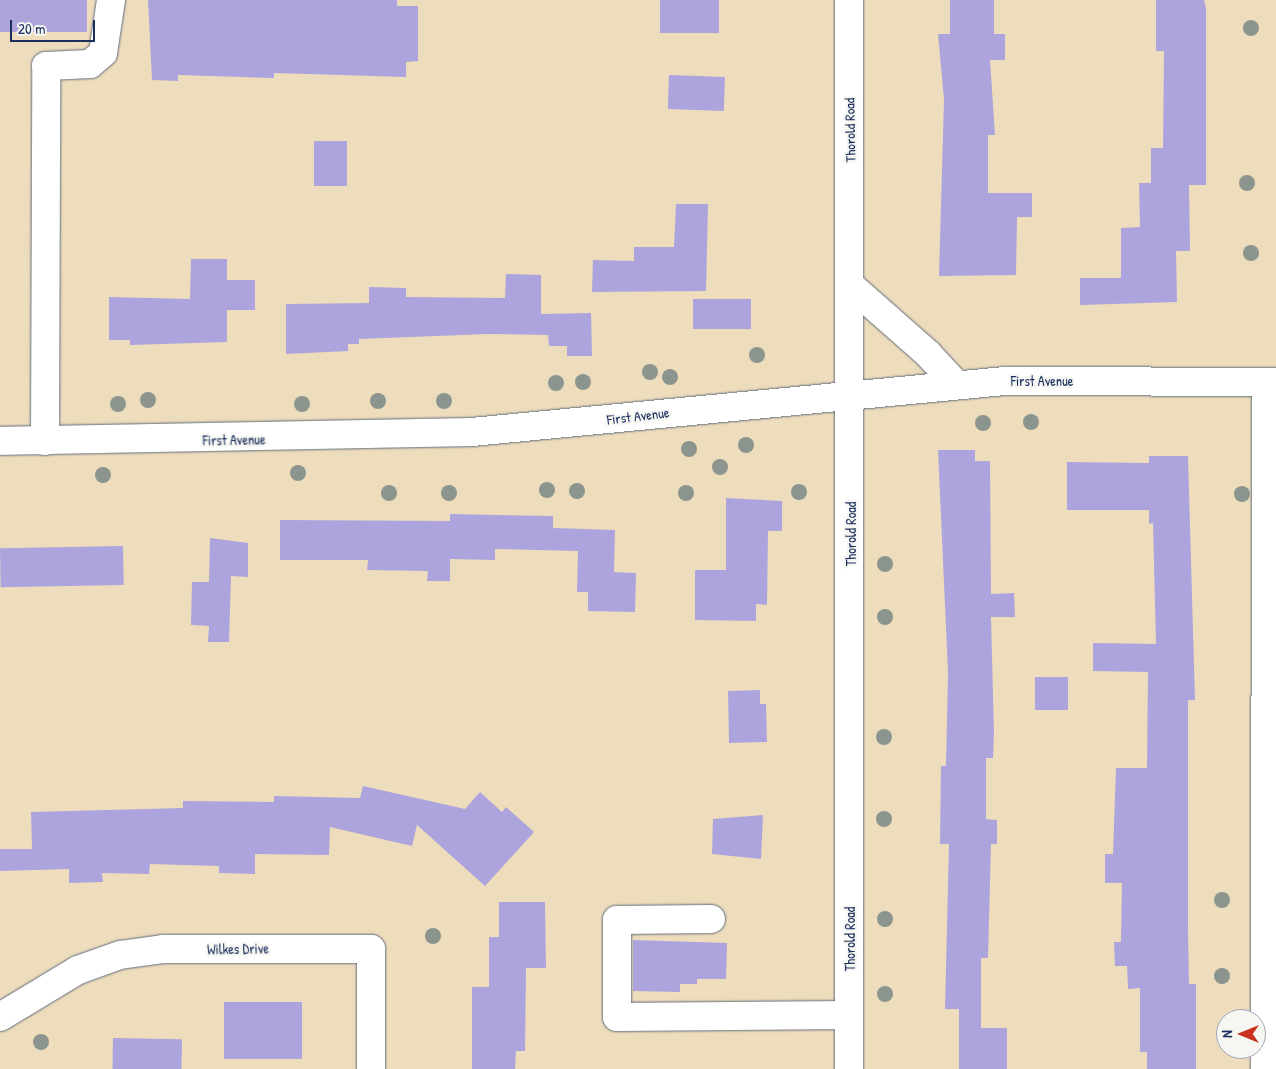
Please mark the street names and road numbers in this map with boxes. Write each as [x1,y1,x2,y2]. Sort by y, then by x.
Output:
street label: Thorold Road [841,98,859,162]
street label: First Avenue [1011,373,1073,389]
street label: First Avenue [606,404,670,428]
street label: First Avenue [203,431,265,449]
street label: Thorold Road [843,502,859,566]
street label: Thorold Road [842,907,858,971]
street label: Wilkes Drive [207,940,269,958]

